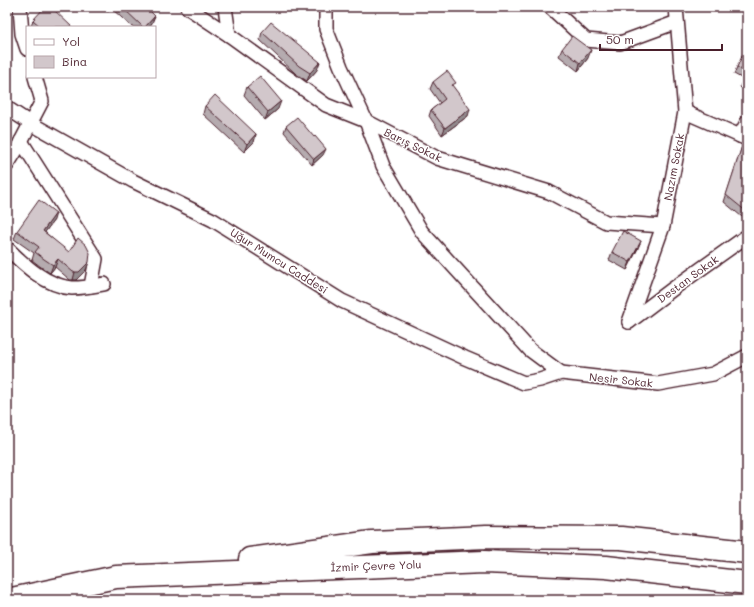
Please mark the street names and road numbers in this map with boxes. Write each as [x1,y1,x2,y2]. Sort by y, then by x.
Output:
street label: Barış Sokak [382,124,445,165]
street label: Nazım Sokak [660,132,687,202]
street label: Uğur Mumcu Caddesi [228,224,331,297]
street label: Destan Sokak [654,251,721,306]
street label: Nesir Sokak [588,369,654,390]
street label: İzmir Çevre Yolu [330,556,422,575]

